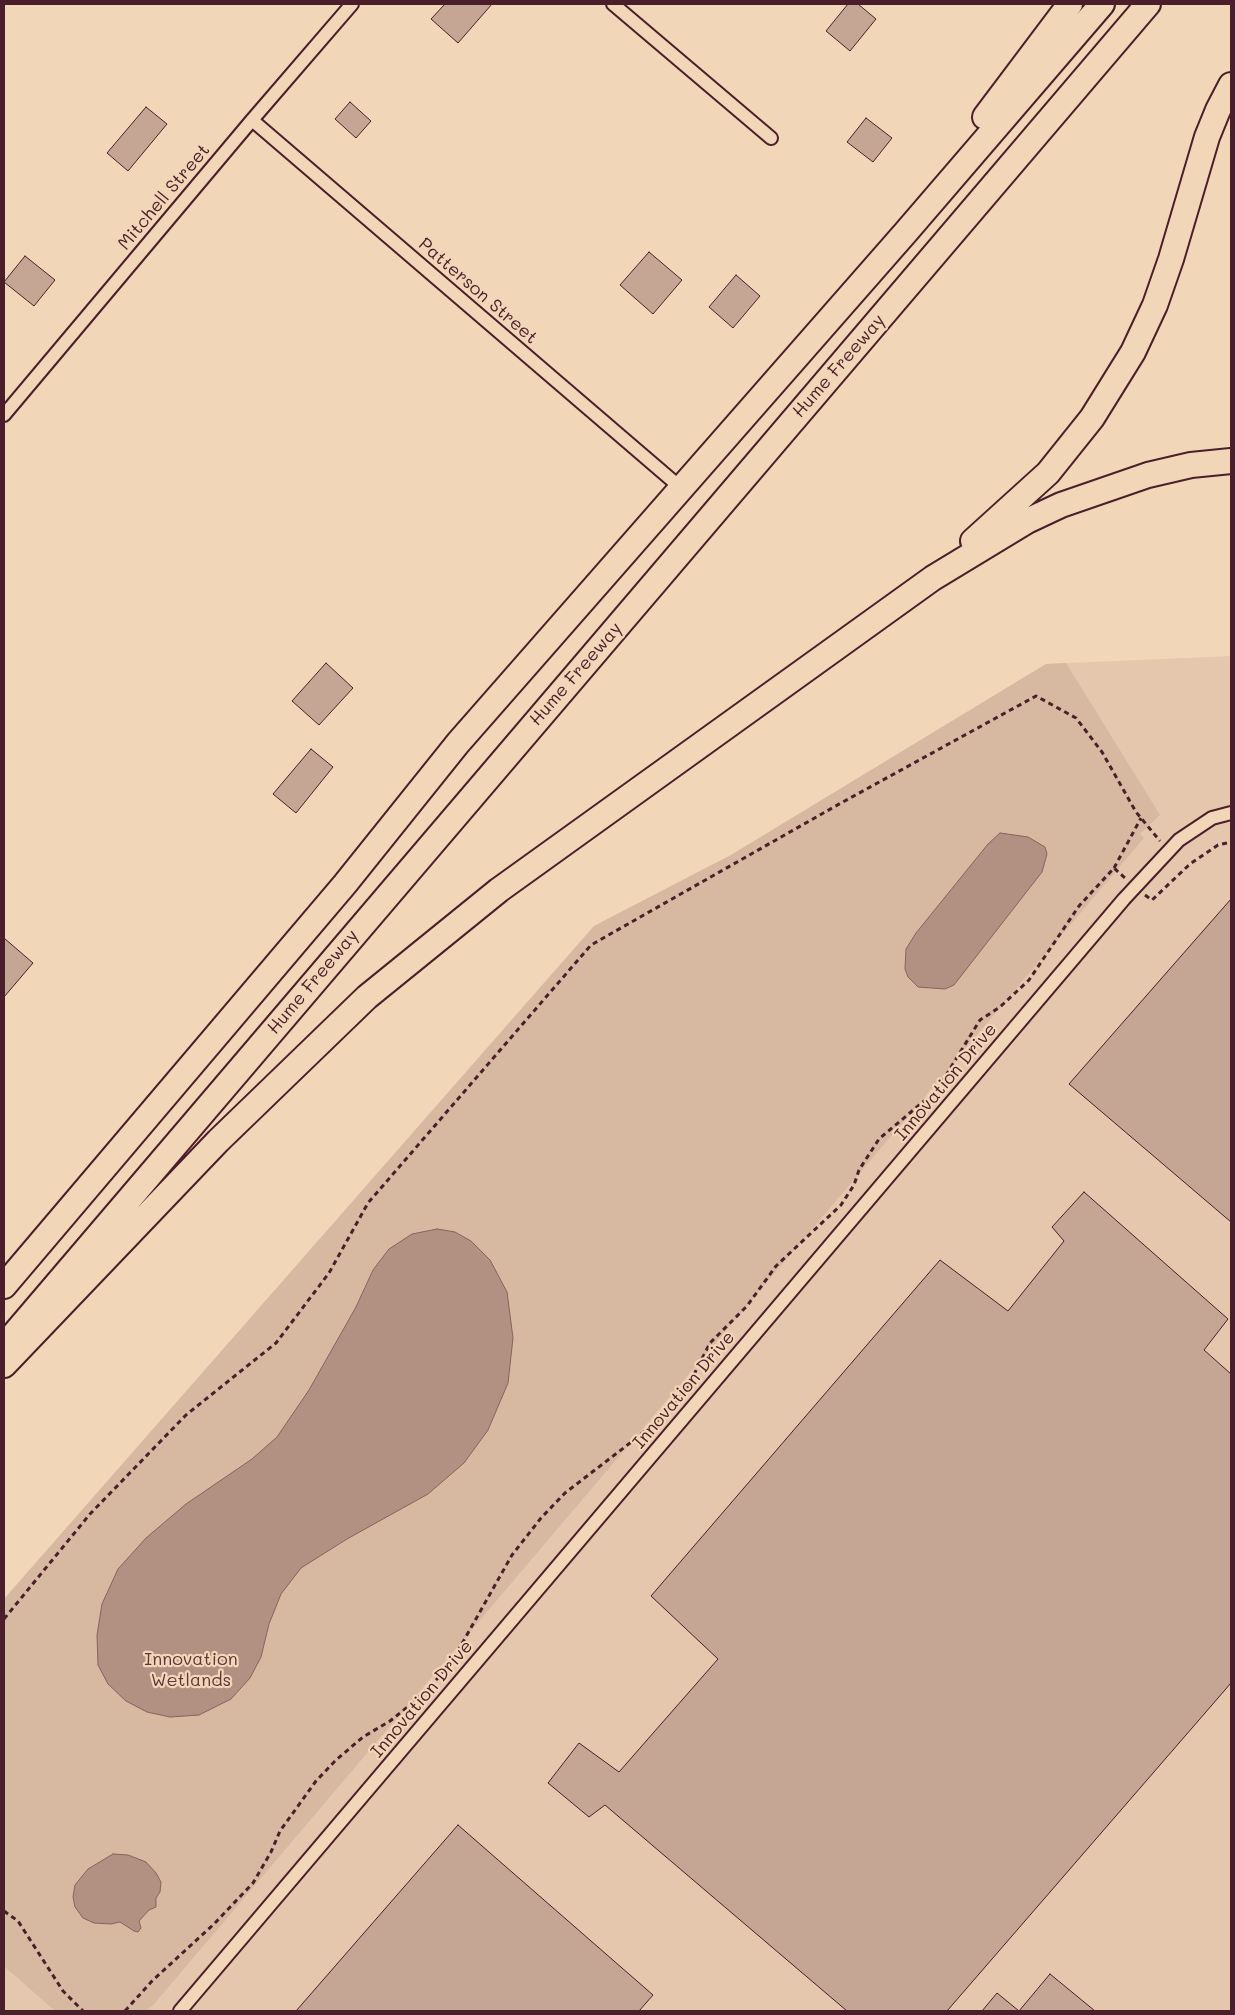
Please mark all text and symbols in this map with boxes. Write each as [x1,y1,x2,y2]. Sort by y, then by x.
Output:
street label: Mitchell Street [113,140,215,254]
street label: Patterson Street [414,233,542,349]
street label: Hume Freeway [788,310,890,422]
street label: Hume Freeway [525,618,627,730]
street label: Hume Freeway [263,925,363,1039]
street label: Innovation Drive [891,1019,1001,1145]
street label: Innovation Drive [629,1327,739,1453]
street label: Innovation Drive [367,1636,477,1762]
park label: Innovation Wetlands [144,1648,238,1690]

